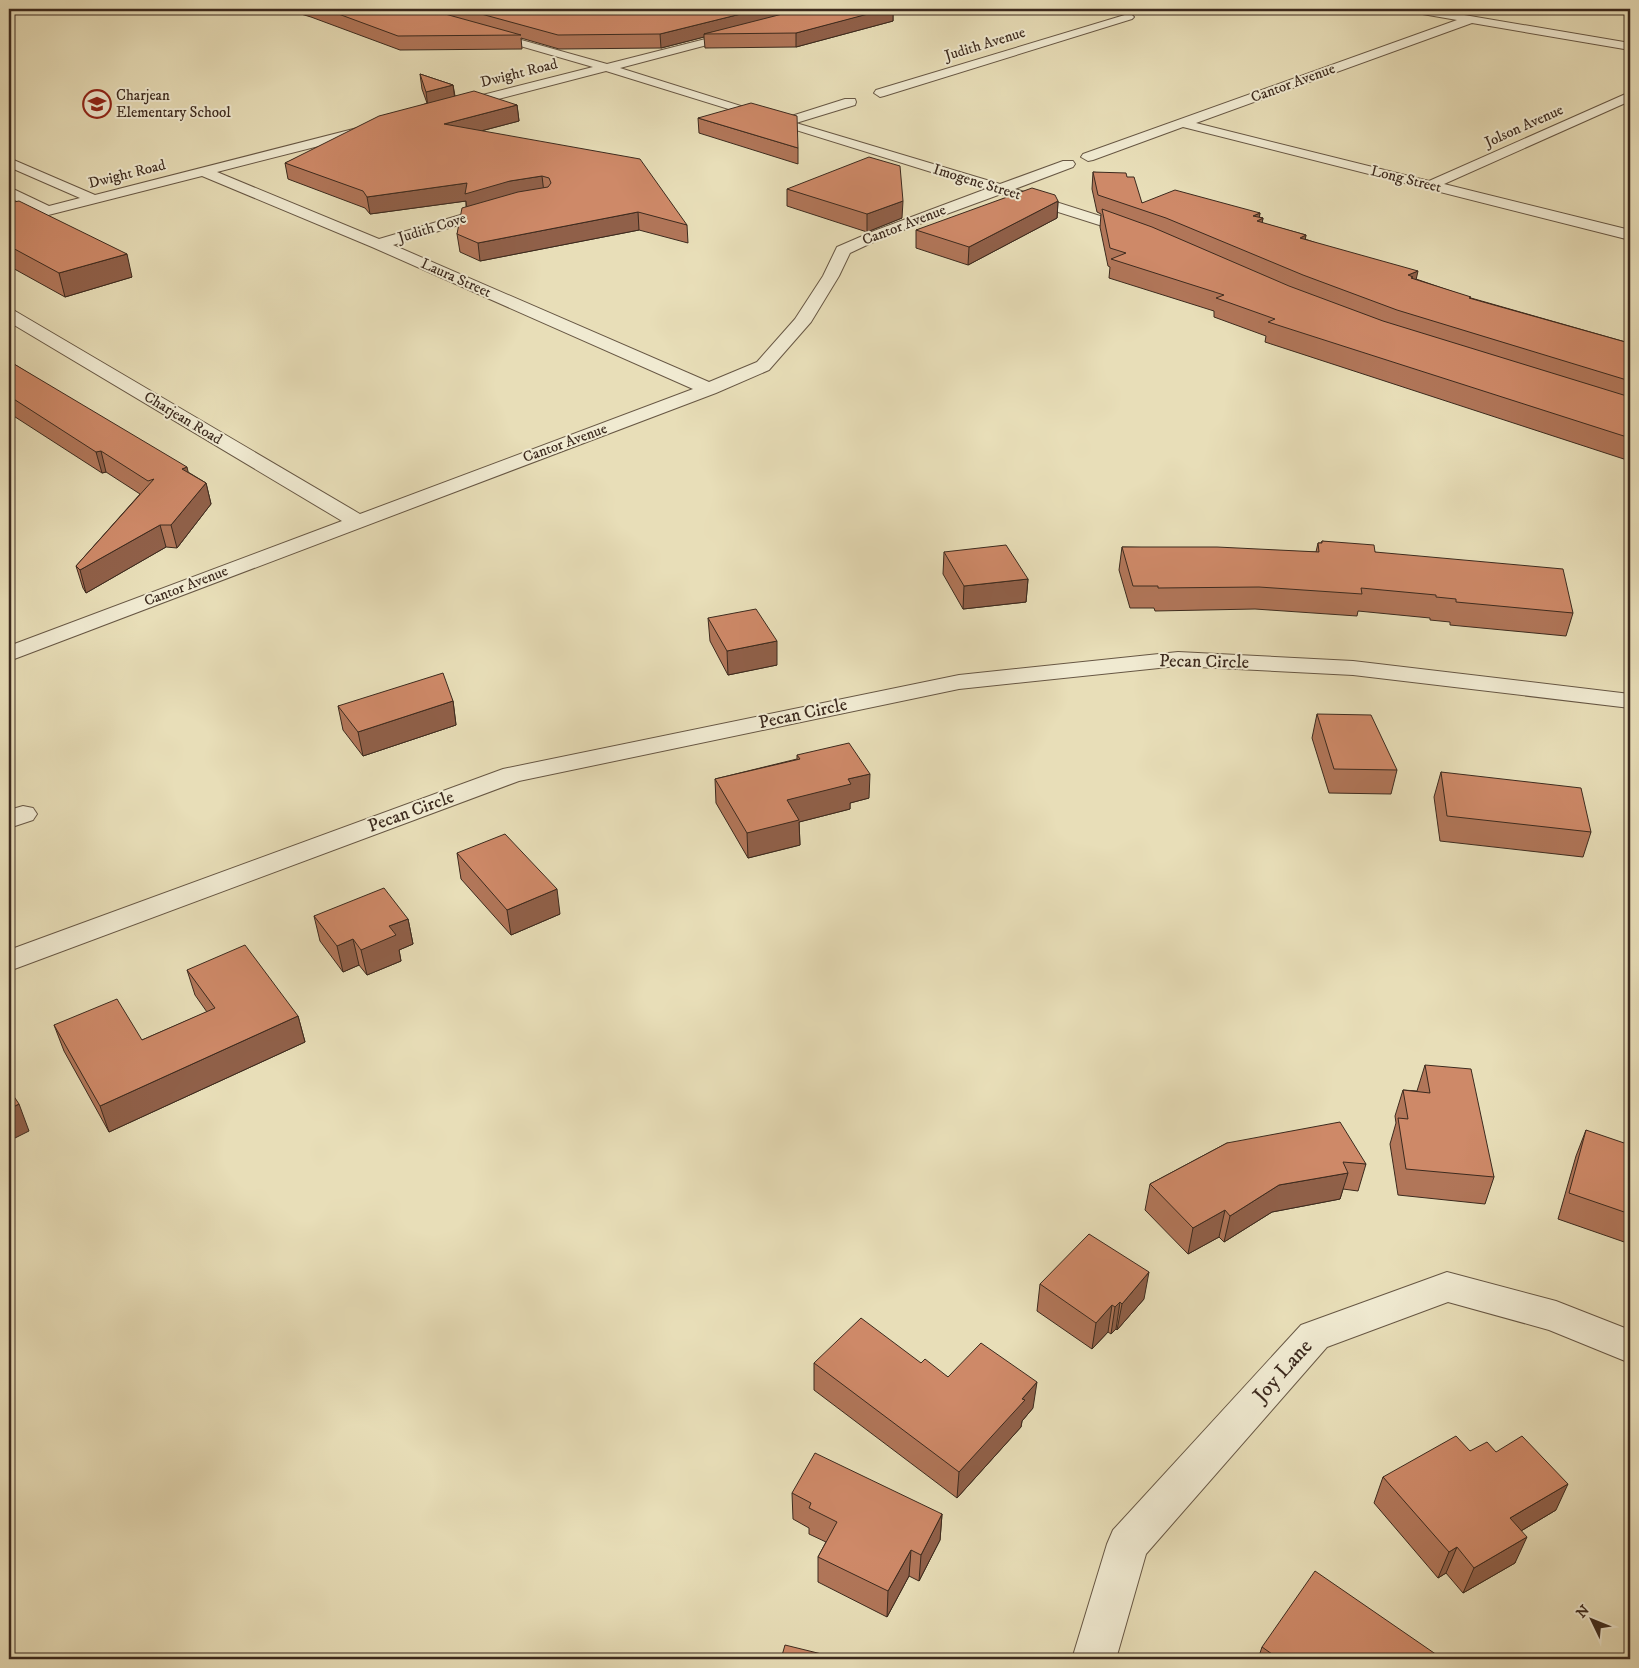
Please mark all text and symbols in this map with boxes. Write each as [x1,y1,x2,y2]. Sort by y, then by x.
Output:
street label: Judith Avenue [940,23,1028,66]
street label: Dwight Road [478,54,560,92]
street label: Cantor Avenue [1248,59,1338,107]
place label: Charjean Elementary School [116,86,231,122]
school or university icon: Charjean Elementary School [82,89,112,119]
street label: Jolson Avenue [1480,100,1566,153]
street label: Dwight Road [86,155,168,193]
street label: Imogene Street [931,160,1023,204]
street label: Long Street [1369,161,1443,197]
street label: Cantor Avenue [859,200,949,250]
street label: Judith Cove [394,209,468,248]
street label: Laura Street [418,254,494,302]
street label: Charjean Road [140,387,226,449]
street label: Cantor Avenue [520,419,610,467]
street label: Cantor Avenue [141,561,231,611]
street label: Pecan Circle [1159,650,1249,674]
street label: Pecan Circle [757,694,849,734]
street label: Pecan Circle [365,786,457,838]
street label: Joy Lane [1246,1334,1318,1410]
north arrow [1566,1596,1616,1646]
text: N [1573,1601,1594,1622]

